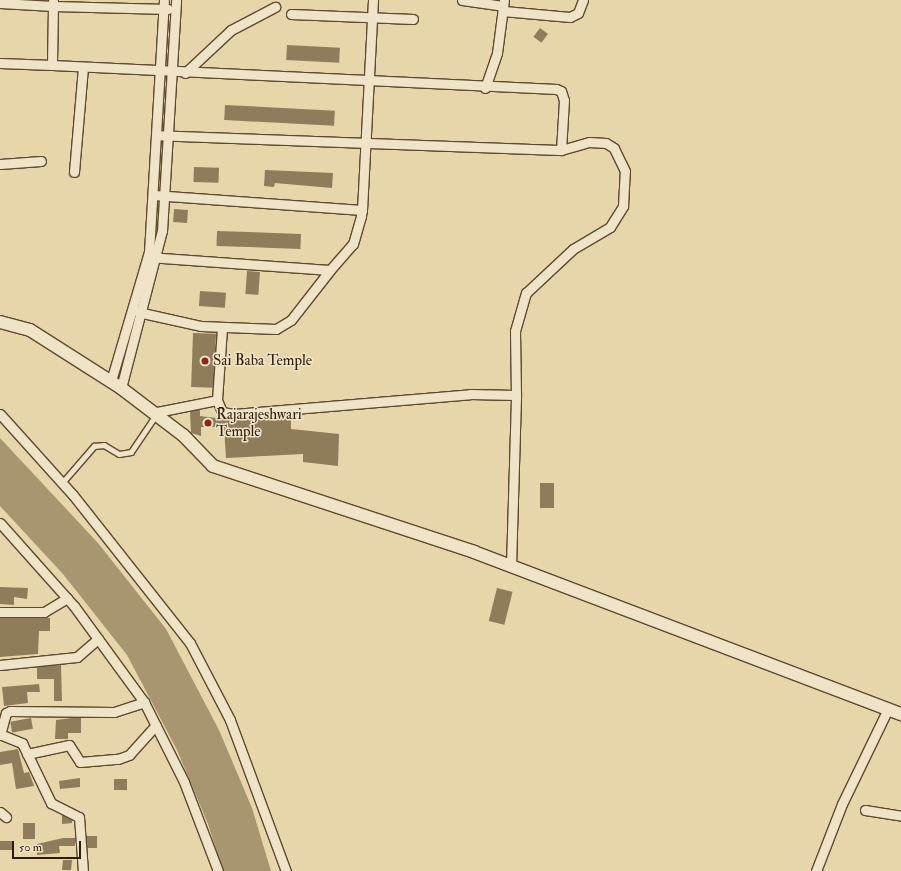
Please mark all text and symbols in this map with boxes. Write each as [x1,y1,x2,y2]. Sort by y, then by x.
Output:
place label: Sai Baba Temple [213,352,312,370]
marker: Sai Baba Temple [200,356,210,366]
place label: Rajarajeshwari Temple [216,405,302,440]
marker: Rajarajeshwari Temple [203,418,213,428]
scale bar [14,833,83,859]
text: 50 m [19,840,42,855]

